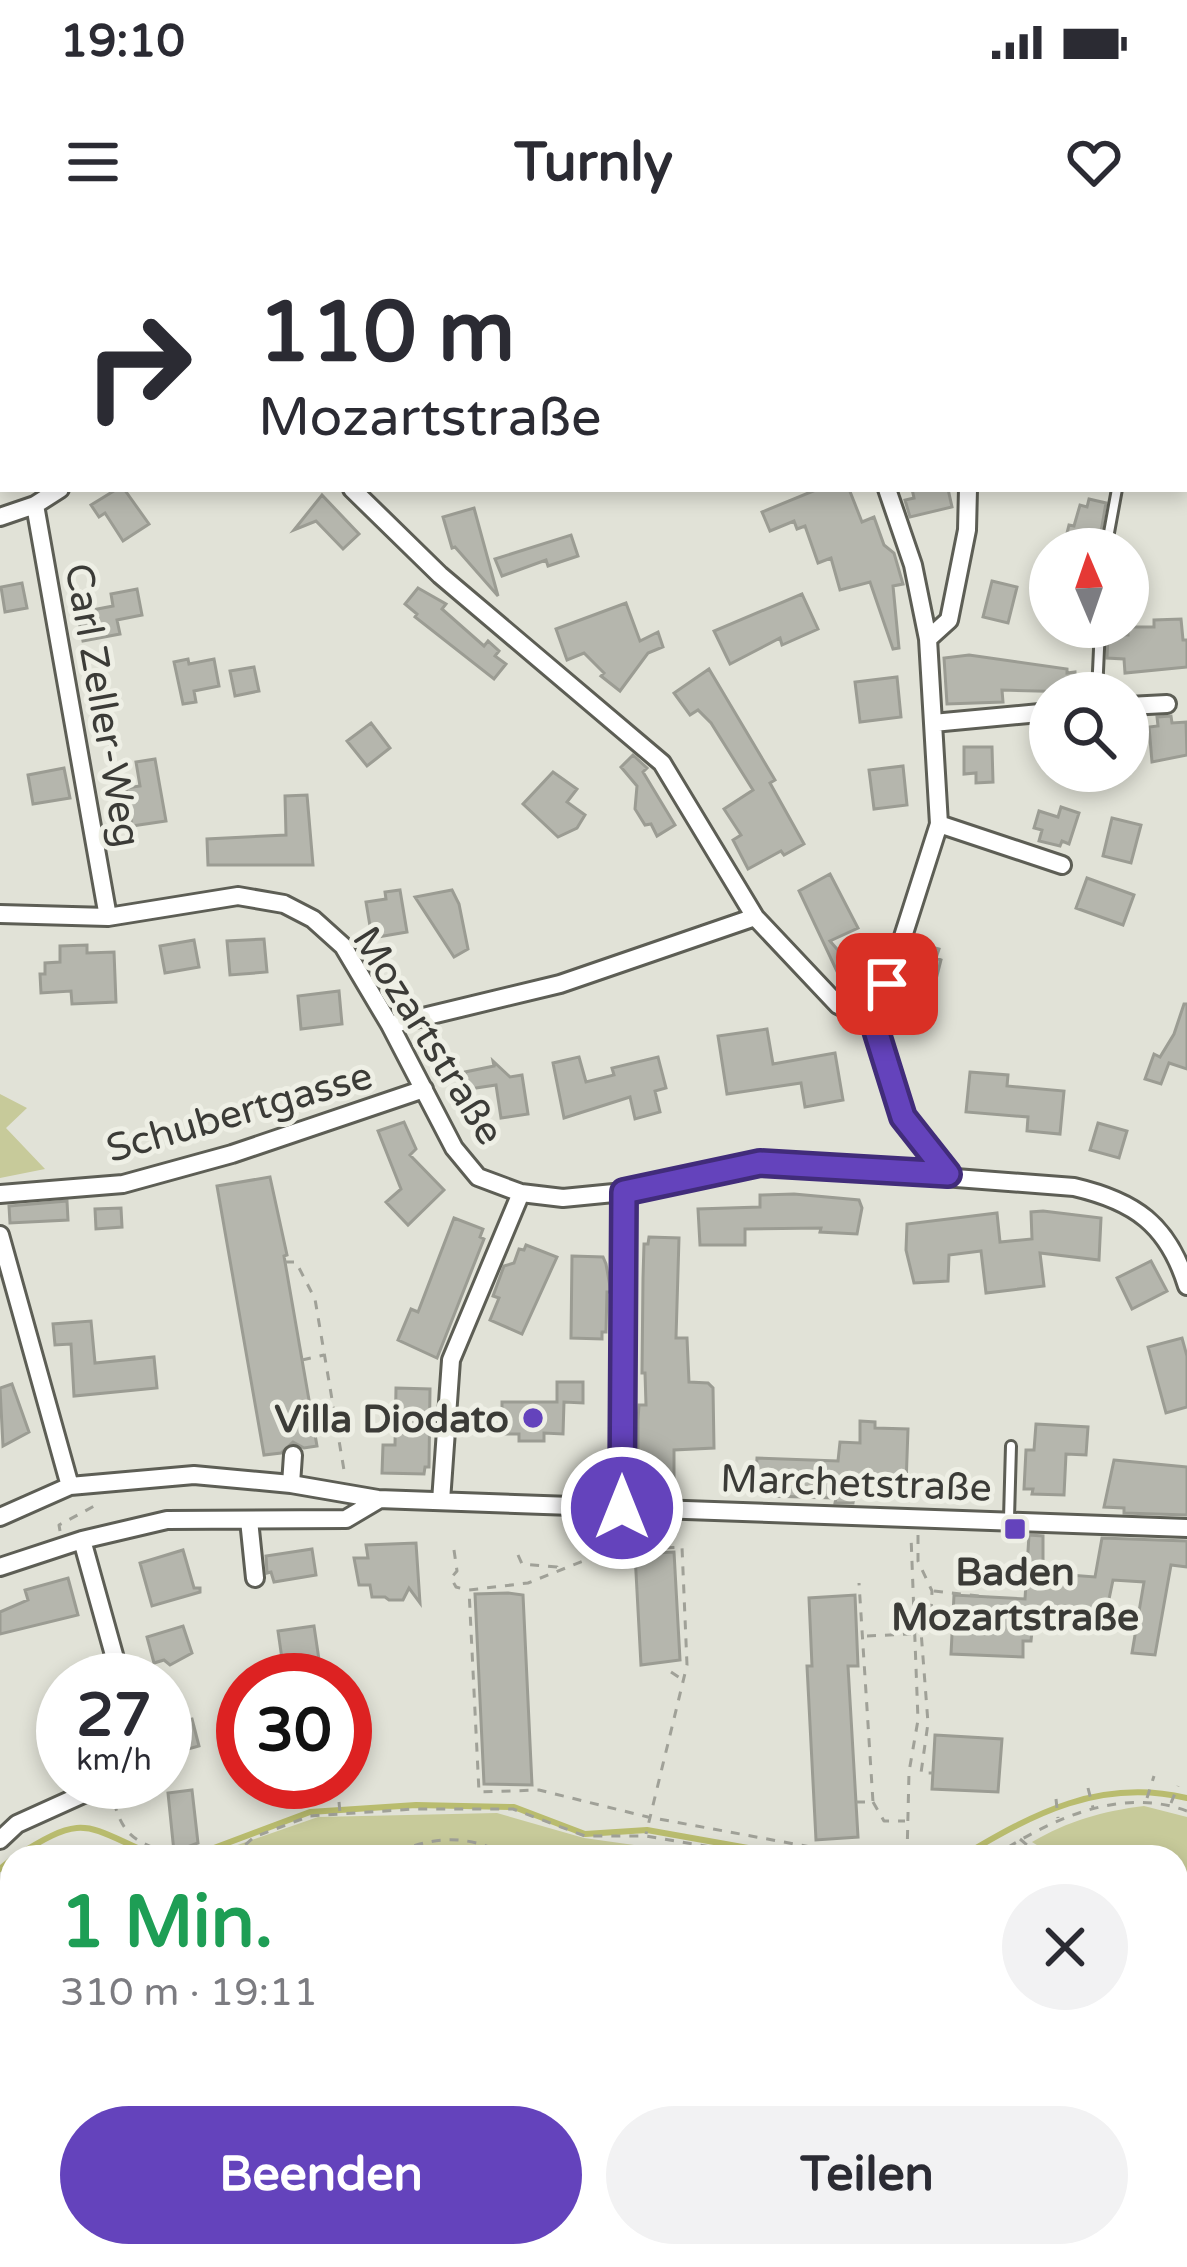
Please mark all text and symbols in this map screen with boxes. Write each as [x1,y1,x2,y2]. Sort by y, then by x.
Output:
text: 19:10 [60,15,185,69]
icon: menu [60,129,126,195]
icon: heart [1061,129,1127,195]
text: Turnly [514,130,673,195]
text: 110 m [258,283,515,384]
icon: right [60,288,216,444]
text: Mozartstraße [258,385,602,450]
north arrow [1029,528,1149,648]
map controls [1029,528,1149,792]
street label: Carl Zeller-Weg [54,560,151,851]
button: search [1029,672,1149,792]
street label: Mozartstraße [342,918,513,1153]
pin [836,933,938,1035]
icon: arrive [854,951,920,1017]
street label: Schubertgasse [101,1052,378,1173]
place label: Villa Diodato [274,1396,509,1443]
marker: Villa Diodato [520,1405,546,1431]
position arrow [559,1445,685,1571]
street label: Marchetstraße [719,1455,992,1512]
marker: Baden Mozartstraße [1002,1516,1028,1542]
place label: Baden Mozartstraße [891,1549,1139,1641]
speed limit sign: 30 [216,1653,372,1809]
text: 27 [76,1680,152,1752]
text: km/h [76,1742,152,1779]
text: 1 Min. [60,1880,273,1967]
button: close [1002,1884,1128,2010]
text: 310 m · 19:11 [60,1969,318,2016]
button: Beenden [60,2106,582,2244]
button: Teilen [606,2106,1128,2244]

